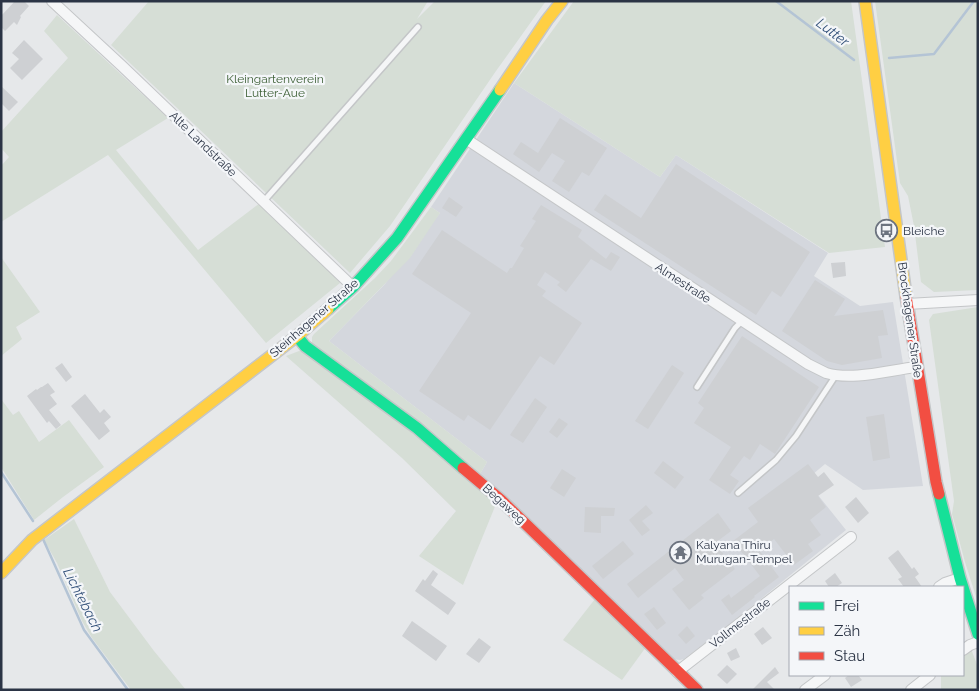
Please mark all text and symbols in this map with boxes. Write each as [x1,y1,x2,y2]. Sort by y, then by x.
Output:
water label: Lutter [814,15,853,50]
park label: Kleingartenverein Lutter-Aue [226,72,324,100]
street label: Alte Landstraße [167,109,239,179]
bus stop icon: Bleiche [875,219,899,243]
place label: Bleiche [903,224,945,238]
street label: Almestraße [652,260,714,306]
street label: Brockhagener Straße [895,261,925,379]
street label: Steinhagener Straße [267,276,361,360]
street label: Begaweg [480,481,528,527]
place label: Kalyana Thiru Murugan-Tempel [696,538,793,566]
temple icon: Kalyana Thiru Murugan-Tempel [668,540,692,564]
water label: Lichtebach [60,565,106,635]
legend [789,586,964,676]
street label: Vollmestraße [707,595,773,651]
text: Frei [834,597,859,615]
text: Zäh [834,622,860,640]
text: Stau [834,647,865,665]

